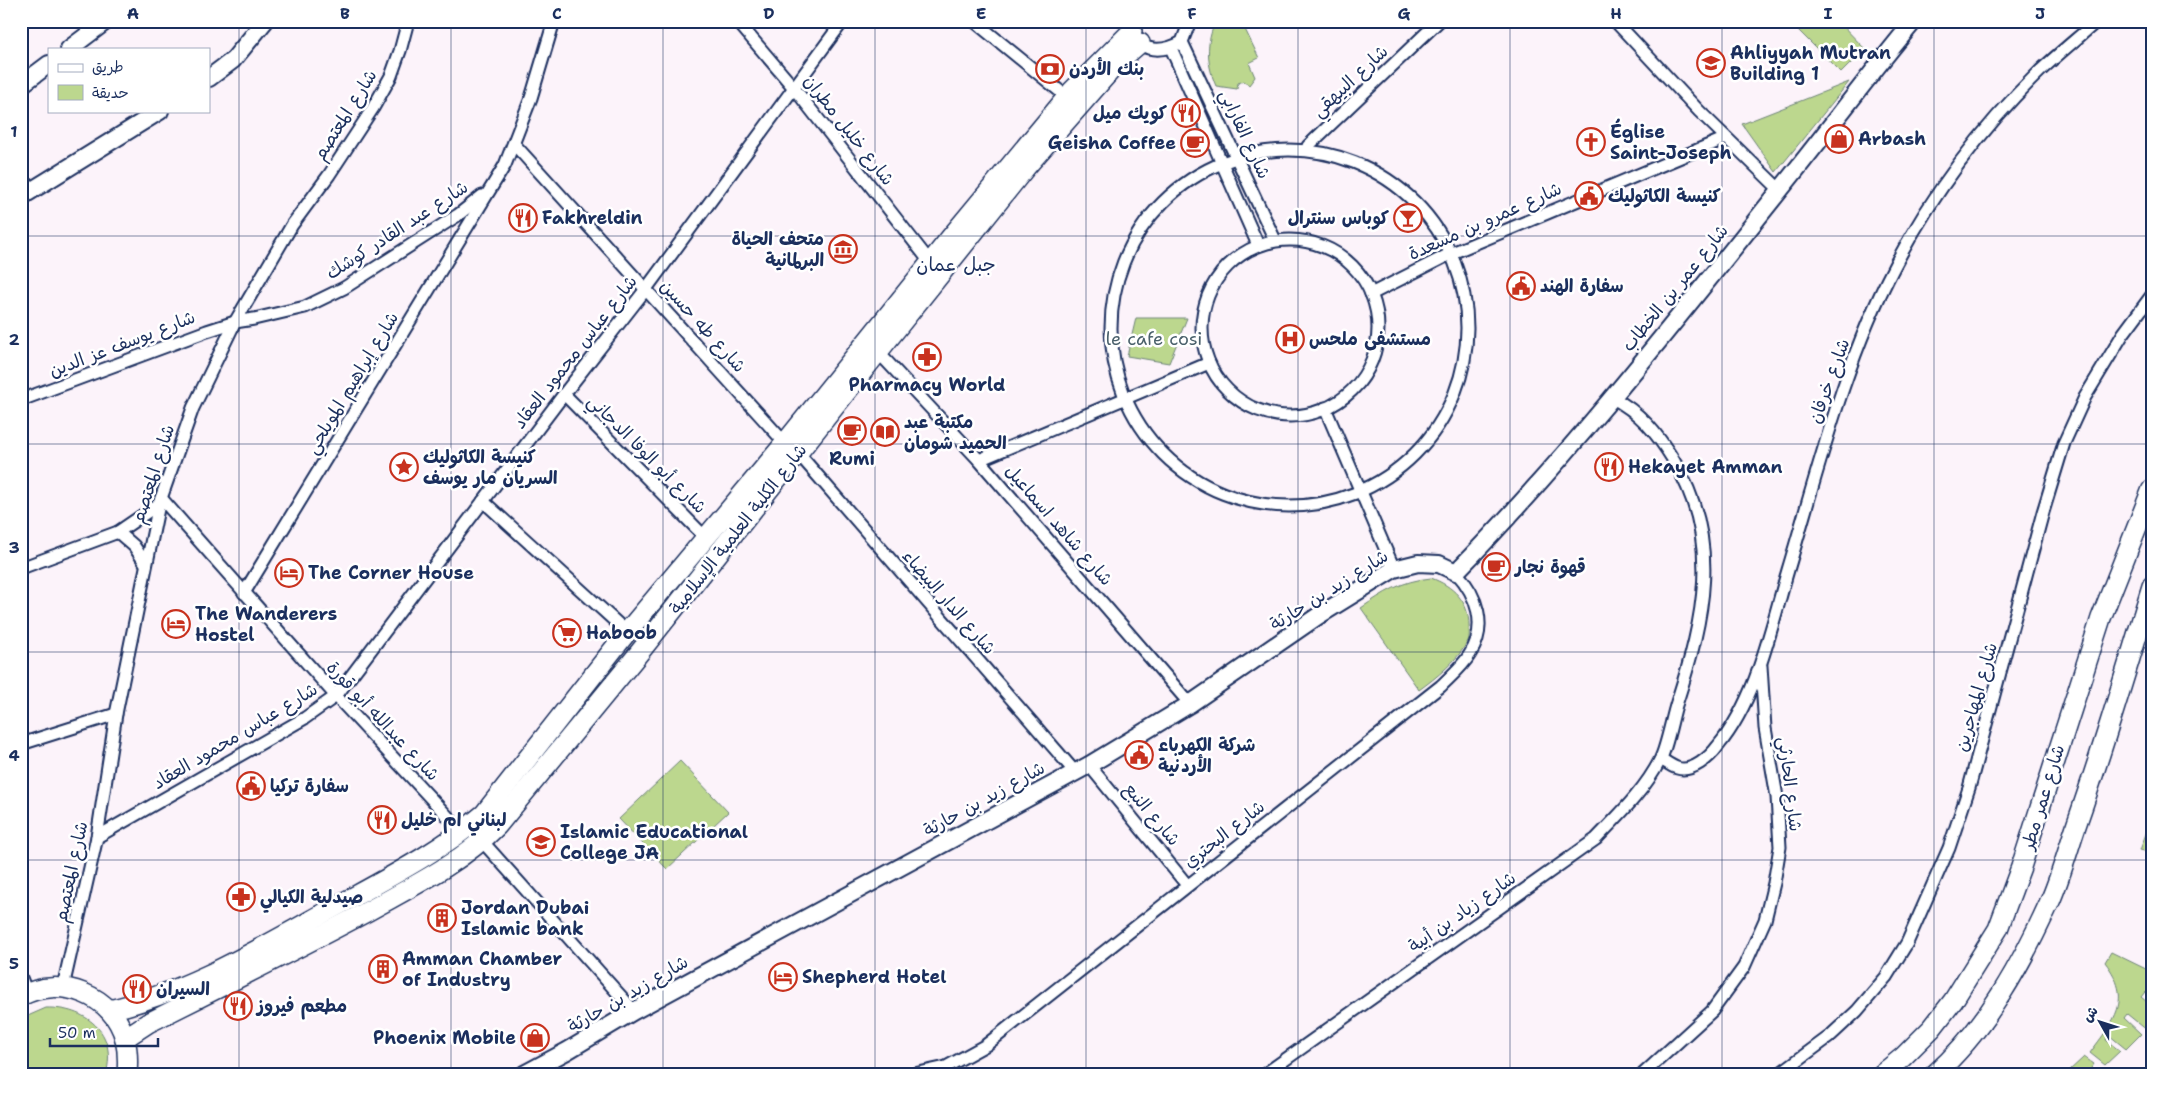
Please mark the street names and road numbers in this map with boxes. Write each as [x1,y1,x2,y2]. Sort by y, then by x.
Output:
street label: شارع البيهقي [1307,39,1396,125]
street label: شارع المعتصم [308,65,384,166]
street label: شارع خليل مطران [798,70,900,190]
street label: شارع الفارابي [1210,85,1276,184]
street label: شارع عبد القادر كوشك [321,175,473,285]
street label: شارع عمرو بن مسعدة [1405,176,1565,266]
street label: شارع عمر بن الخطاب [1616,219,1734,357]
street label: شارع عباس محمود العقاد [507,270,643,434]
street label: شارع طه حسين [655,274,751,378]
street label: شارع يوسف عز الدين [45,305,199,383]
street label: شارع إبراهيم المويلحي [300,307,407,461]
street label: شارع خرفان [1803,335,1855,427]
street label: شارع أبو الوفا الدجاني [579,389,712,522]
street label: شارع المعتصم [126,421,182,527]
street label: شارع الكلية العلمية الإسلامية [664,439,812,619]
street label: شارع شاهد اسماعيل [1000,459,1118,591]
street label: شارع الدار البيضاء [897,544,1001,660]
street label: شارع زيد بن حارثة [1265,544,1393,636]
street label: شارع المهاجرين [1949,640,2003,754]
street label: شارع عبدالله أبو قورة [321,656,445,786]
street label: شارع عباس محمود العقاد [148,677,322,795]
street label: شارع الحارثي [1768,735,1808,833]
street label: شارع عمر مطر [2015,742,2070,854]
street label: شارع زيد بن حارثة [919,756,1049,842]
street label: شارع النبع [1118,777,1186,852]
street label: شارع البحتري [1178,795,1270,874]
street label: شارع المعتصم [49,819,95,925]
street label: شارع زياد بن أبية [1403,866,1521,958]
street label: شارع زيد بن حارثة [563,950,693,1038]

